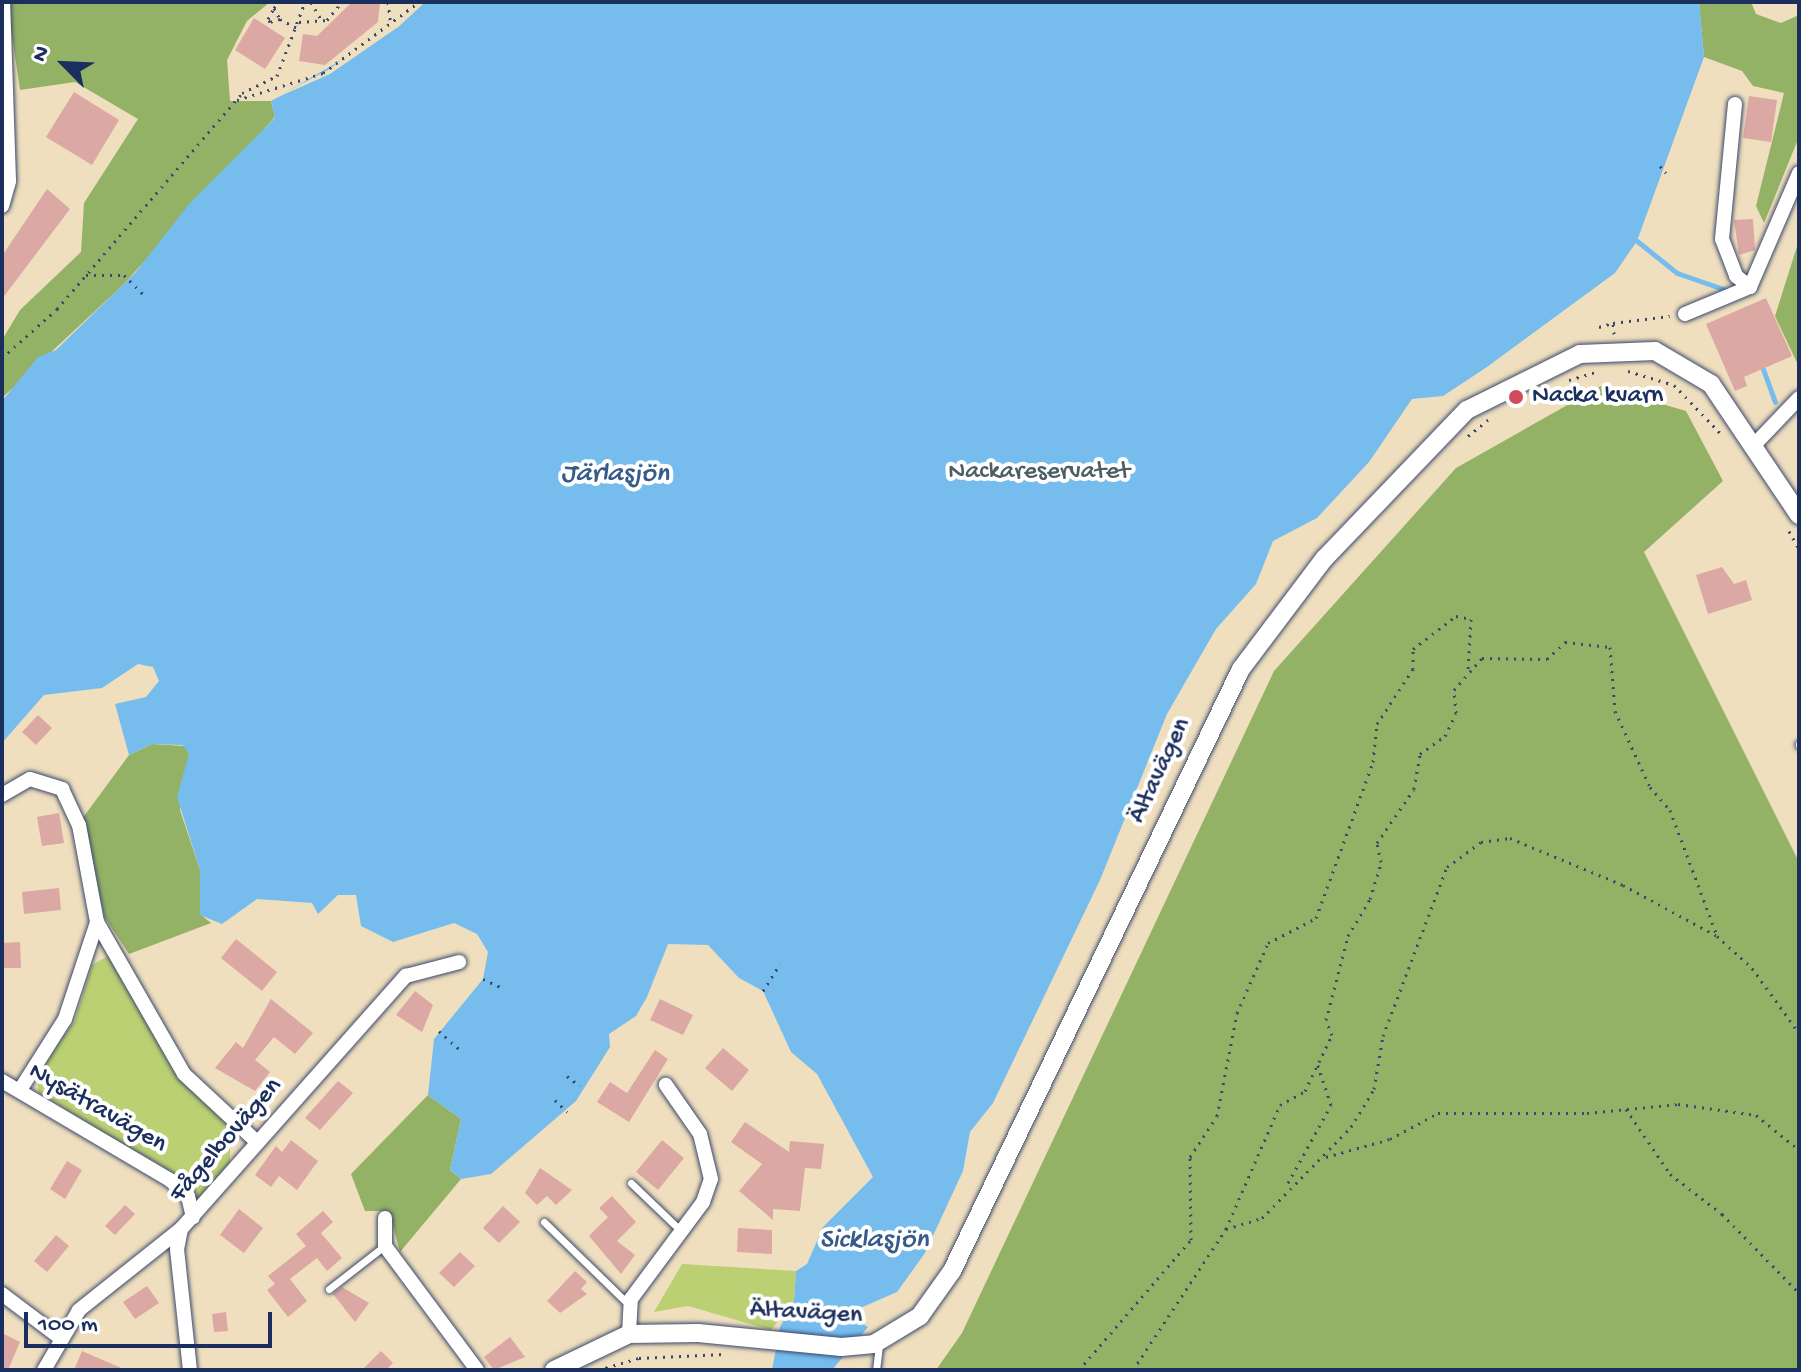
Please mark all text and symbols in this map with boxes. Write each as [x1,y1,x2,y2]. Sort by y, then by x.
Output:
north arrow [24,24,104,104]
text: N [27,42,57,66]
place label: Nacka kvarn [1532,381,1663,413]
marker: Nacka kvarn [1507,388,1525,406]
park label: Nackareservatet [948,457,1130,489]
water label: Järlasjön [561,458,669,492]
street label: Ältavägen [1123,713,1199,829]
street label: Nysätravägen [22,1057,172,1161]
street label: Fågelbovägen [164,1072,290,1210]
water label: Sicklasjön [819,1224,929,1258]
street label: Ältavägen [749,1295,863,1333]
scale bar [28,1296,276,1346]
text: 100 m [38,1311,98,1340]

